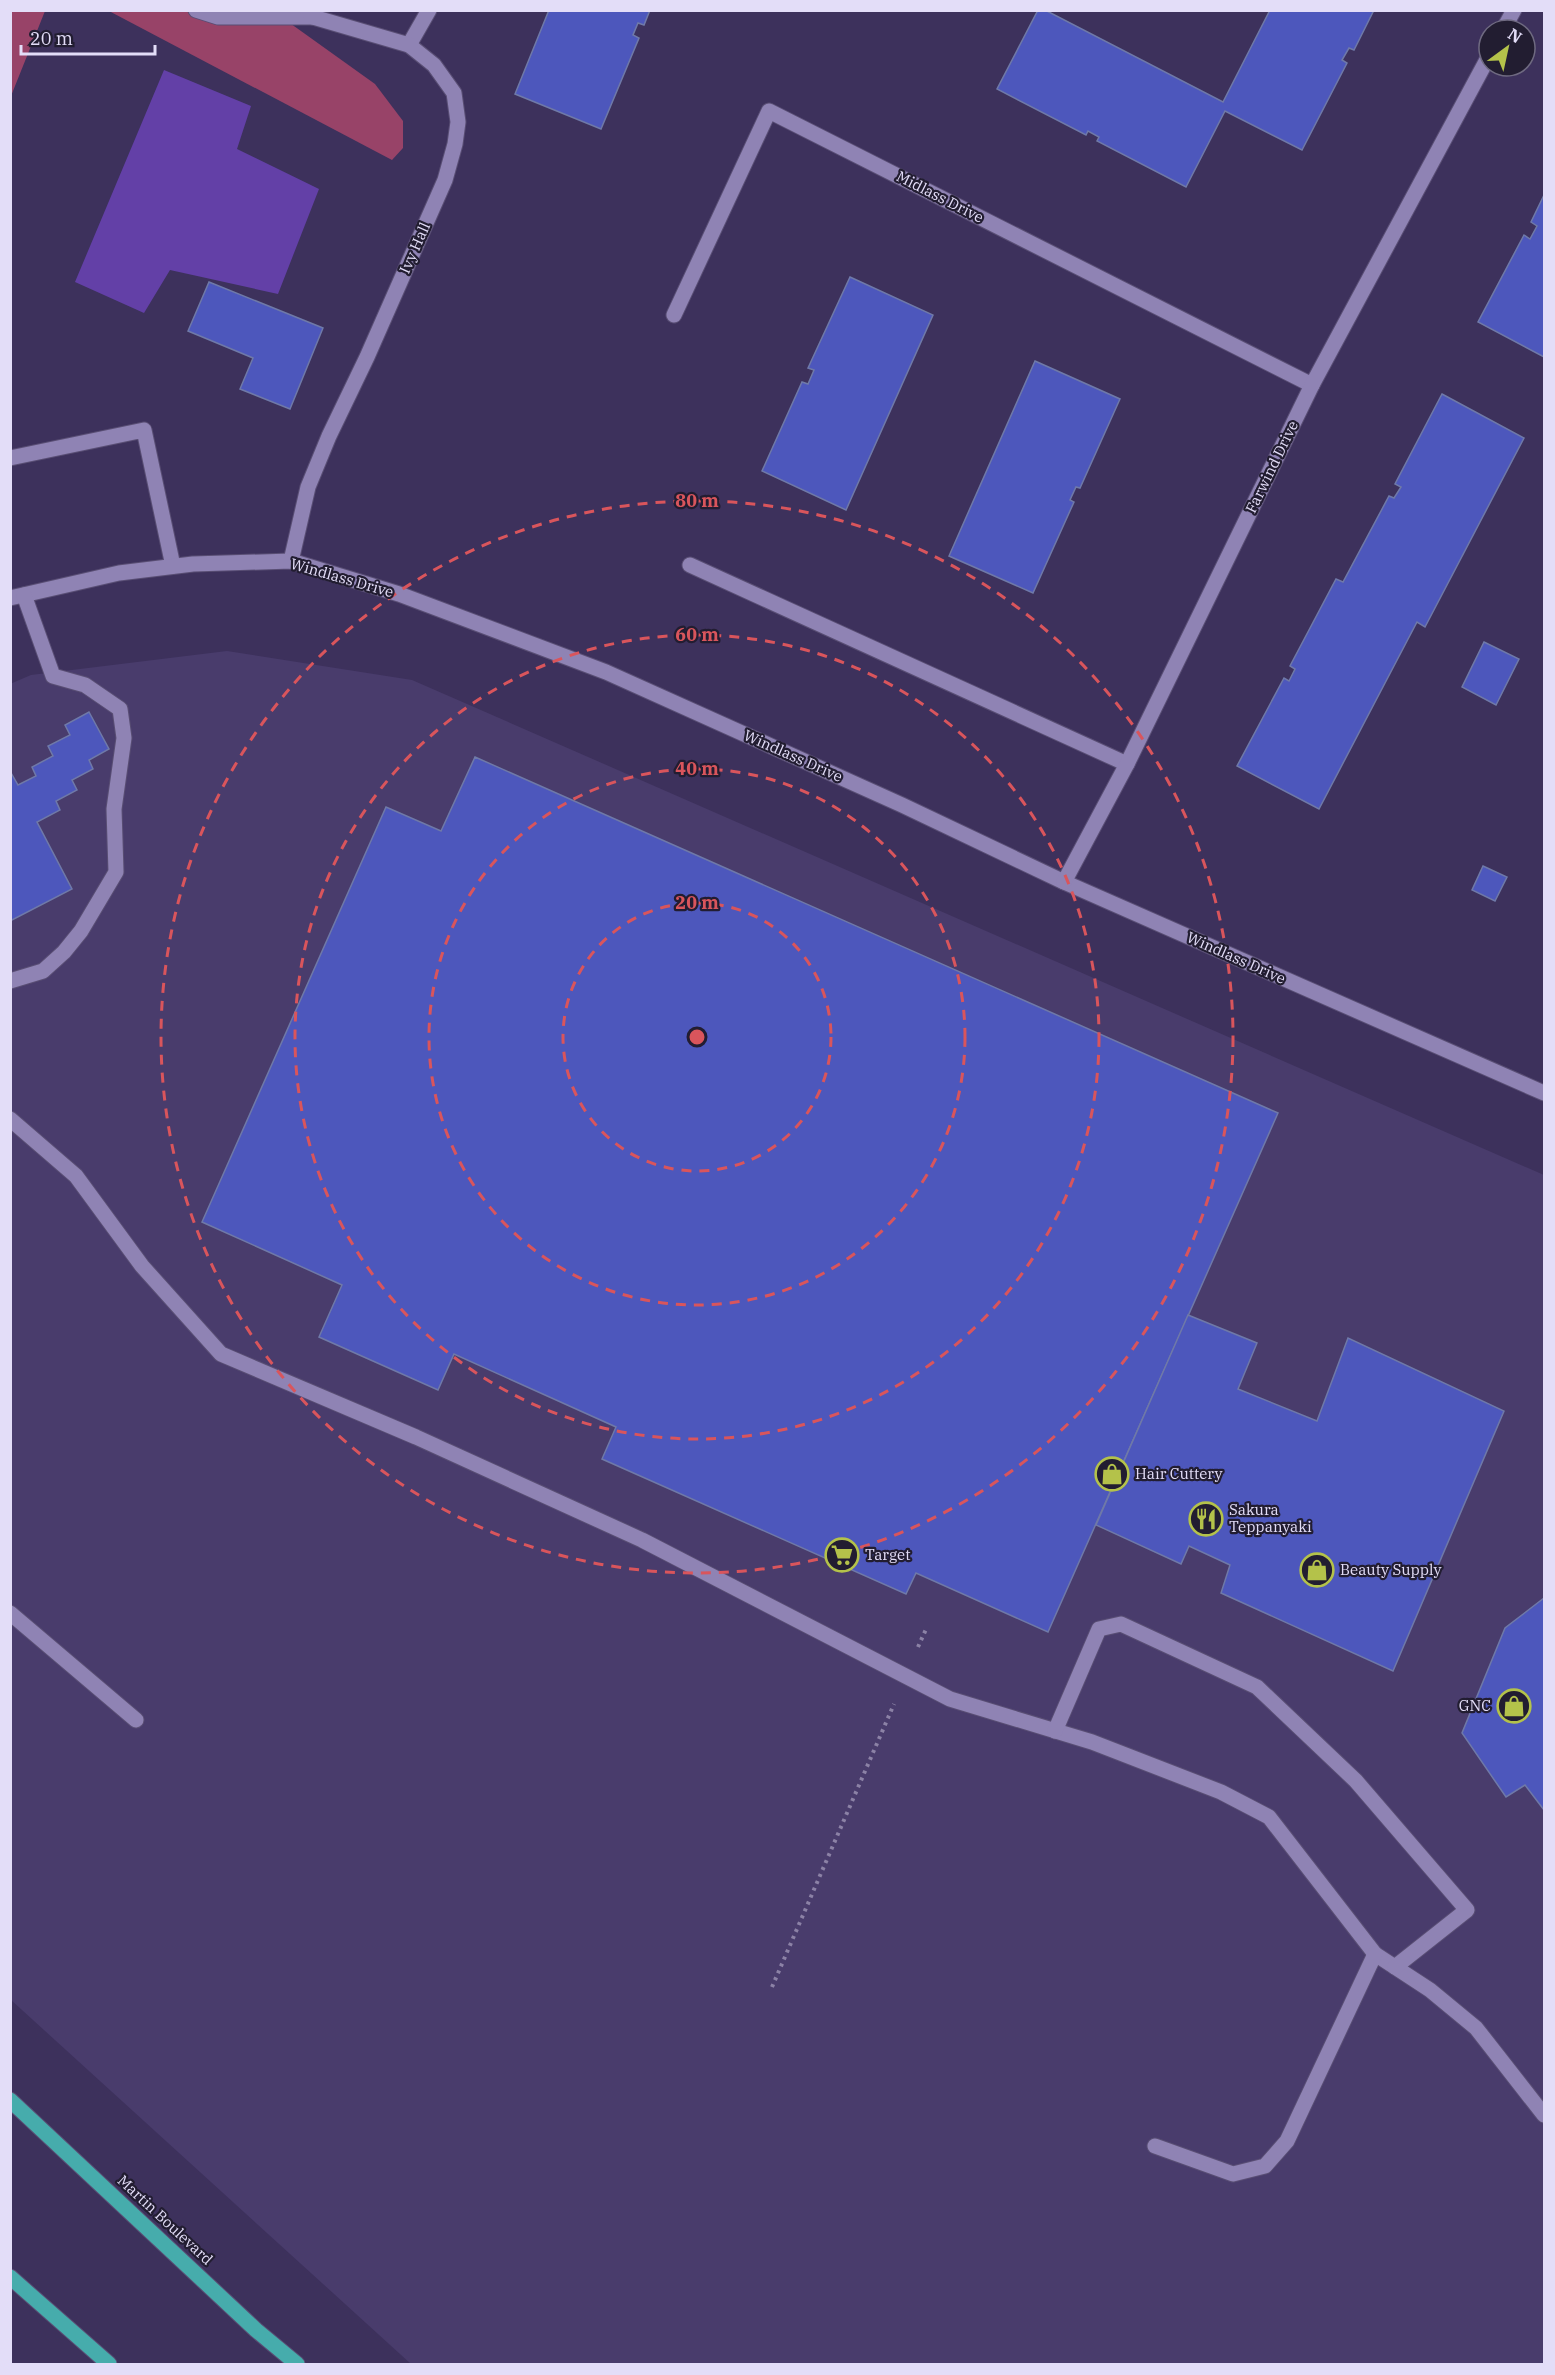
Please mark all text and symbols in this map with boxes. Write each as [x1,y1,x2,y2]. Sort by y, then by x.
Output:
scale bar [21,18,154,56]
north arrow [1477,18,1537,78]
text: N [1504,24,1526,47]
text: 20 m [30,27,73,50]
street label: Midlass Drive [893,166,987,227]
street label: Ivy Hall [395,219,434,276]
street label: Farwind Drive [1241,417,1302,516]
text: 80 m [675,489,719,512]
street label: Windlass Drive [288,554,396,601]
text: 60 m [675,623,719,646]
street label: Windlass Drive [741,725,846,786]
text: 40 m [675,757,719,780]
text: 20 m [675,891,719,914]
street label: Windlass Drive [1184,927,1289,988]
centre of rings [687,1027,707,1047]
shop icon: Hair Cuttery [1094,1456,1130,1492]
place label: Hair Cuttery [1135,1464,1222,1483]
place label: Sakura Teppanyaki [1229,1500,1312,1536]
restaurant icon: Sakura Teppanyaki [1188,1501,1224,1537]
supermarket icon: Target [824,1537,860,1573]
place label: Target [865,1545,910,1564]
shop icon: Beauty Supply [1299,1552,1335,1588]
place label: Beauty Supply [1340,1560,1441,1579]
shop icon: GNC [1496,1688,1532,1724]
place label: GNC [1459,1696,1491,1715]
street label: Martin Boulevard [114,2171,217,2269]

